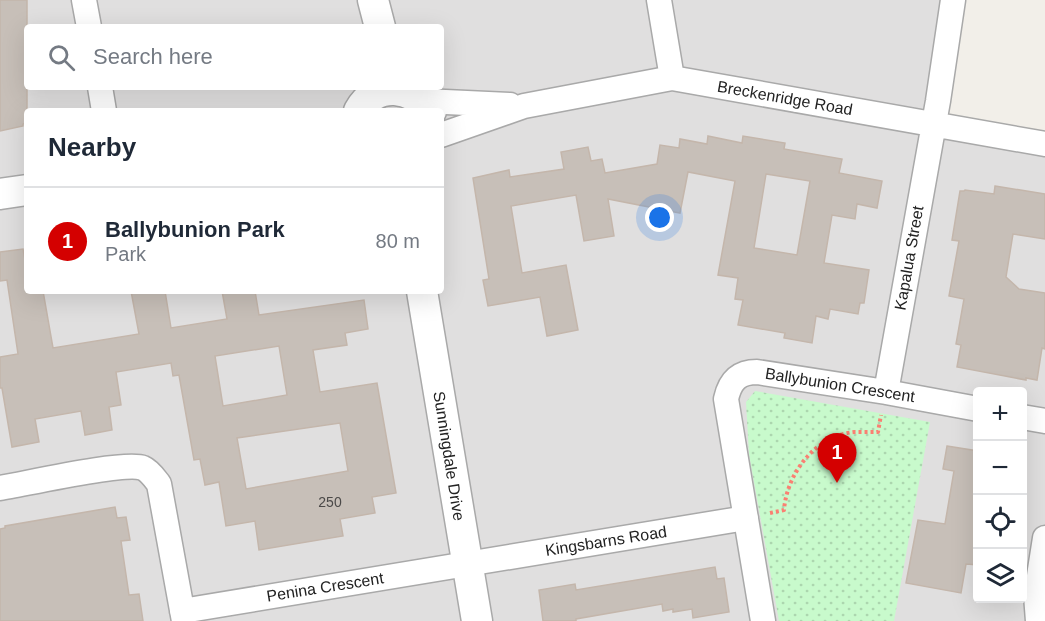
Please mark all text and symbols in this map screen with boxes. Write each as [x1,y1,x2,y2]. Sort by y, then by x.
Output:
search box [24,24,444,90]
icon: search [45,41,78,74]
text: Search here [93,44,213,69]
street label: Breckenridge Road [716,78,854,118]
text: Nearby [48,132,136,162]
your location [645,203,674,232]
street label: Kapalua Street [891,204,927,312]
text: Ballybunion Park [105,217,285,242]
text: 1 [62,230,73,252]
text: 80 m [376,230,420,252]
text: Park [105,243,146,265]
street label: Ballybunion Crescent [764,365,917,405]
map controls [973,387,1027,603]
button: + [973,387,1027,441]
street label: Sunningdale Drive [430,390,468,522]
pin: 1 [818,434,856,483]
button: − [973,441,1027,495]
house number: 250 [318,494,342,510]
button: locate [973,495,1027,549]
street label: Kingsbarns Road [544,523,668,559]
button: layers [973,549,1027,603]
street label: Penina Crescent [265,569,385,605]

